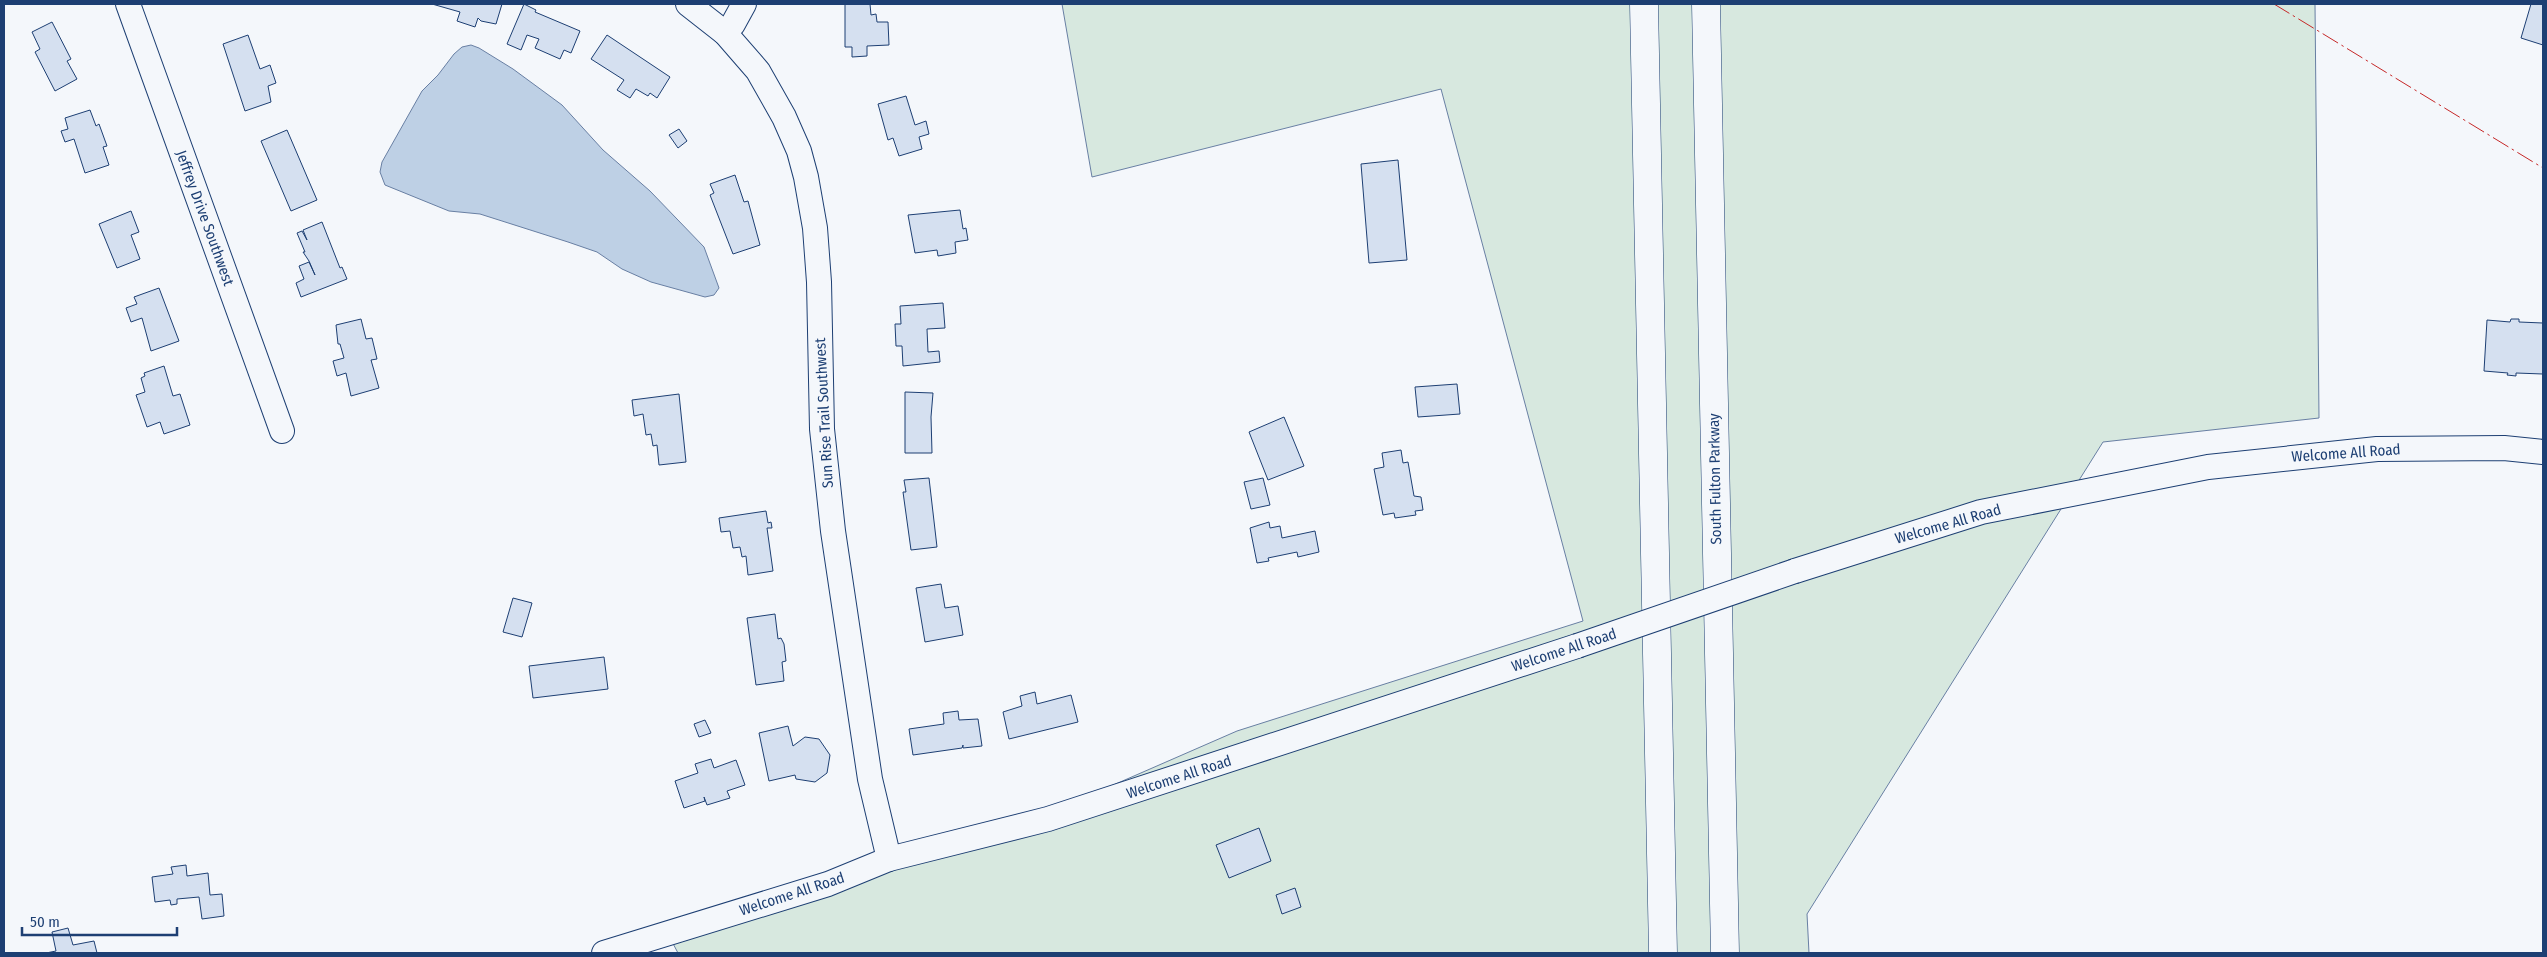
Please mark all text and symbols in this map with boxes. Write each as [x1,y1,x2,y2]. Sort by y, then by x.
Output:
street label: Jeffrey Drive Southwest [172,148,238,288]
street label: Sun Rise Trail Southwest [811,337,837,489]
street label: South Fulton Parkway [1705,413,1725,545]
street label: Welcome All Road [2291,440,2401,466]
street label: Welcome All Road [1893,500,2003,548]
street label: Welcome All Road [1509,625,1619,675]
street label: Welcome All Road [1124,752,1234,802]
street label: Welcome All Road [737,869,847,919]
scale bar [22,904,178,936]
text: 50 m [30,913,60,931]

